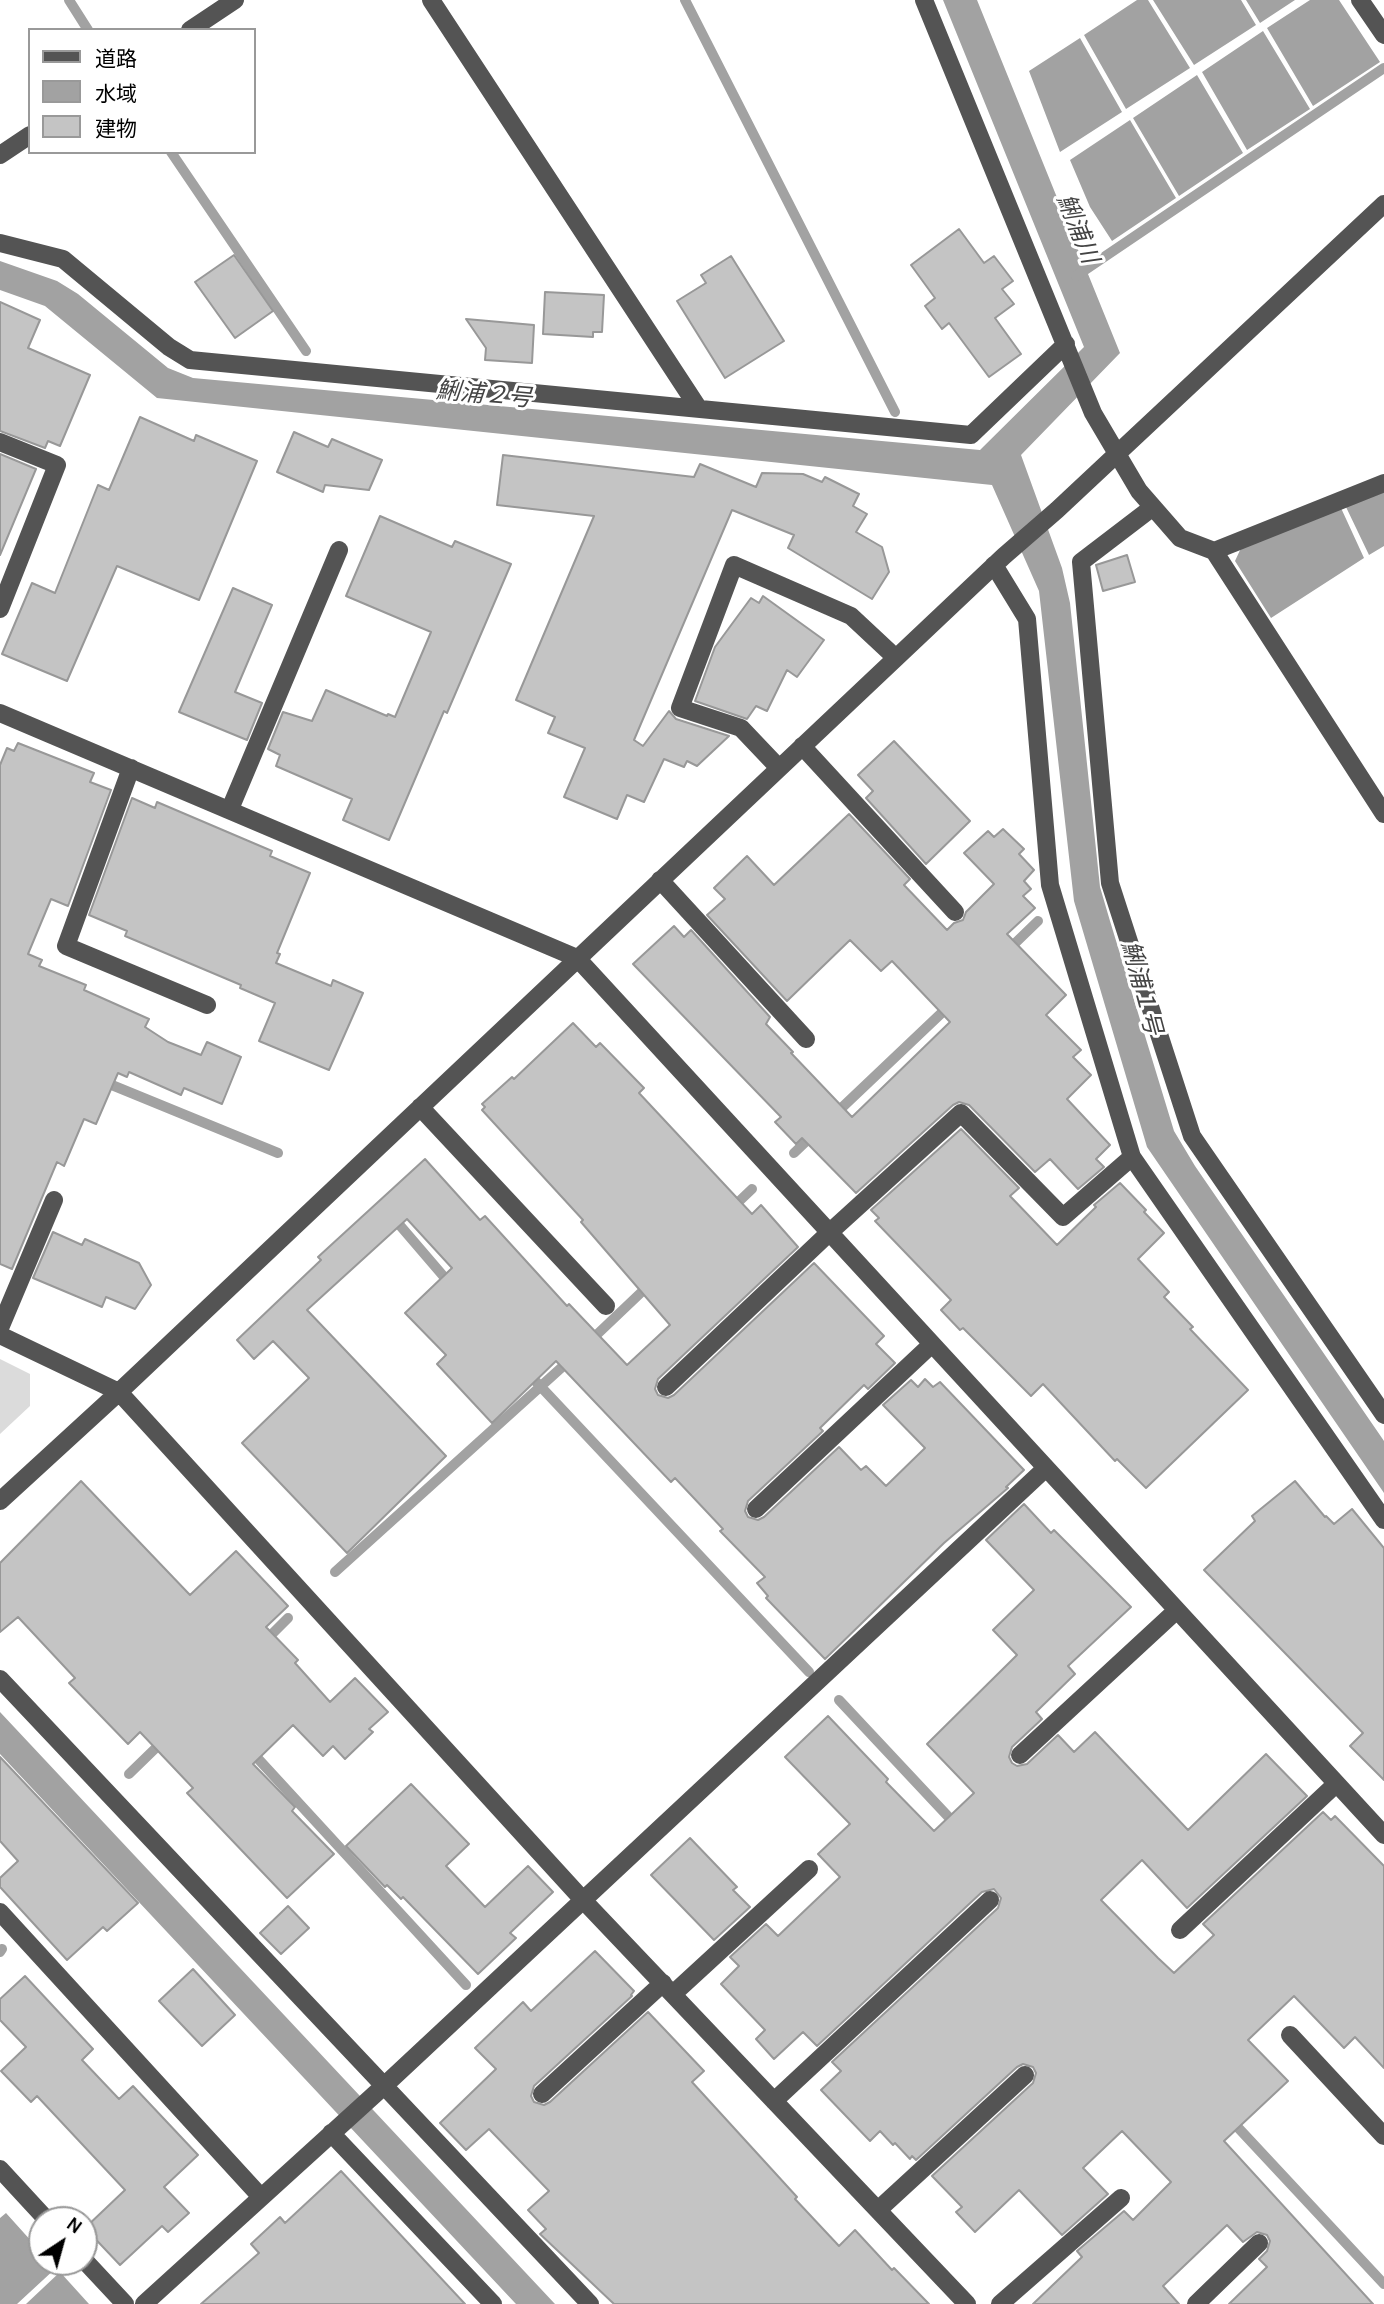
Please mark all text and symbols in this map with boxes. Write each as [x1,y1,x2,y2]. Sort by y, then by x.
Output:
legend [28,28,256,154]
text: 道路 [95,47,137,71]
text: 水域 [95,82,137,106]
text: 建物 [95,117,137,141]
water label: 鯏浦川 [1050,190,1104,268]
water label: 鯏浦２号 [435,376,533,414]
water label: 鯏浦１号 [1115,938,1167,1038]
north arrow [28,2206,98,2276]
text: N [62,2213,86,2239]

